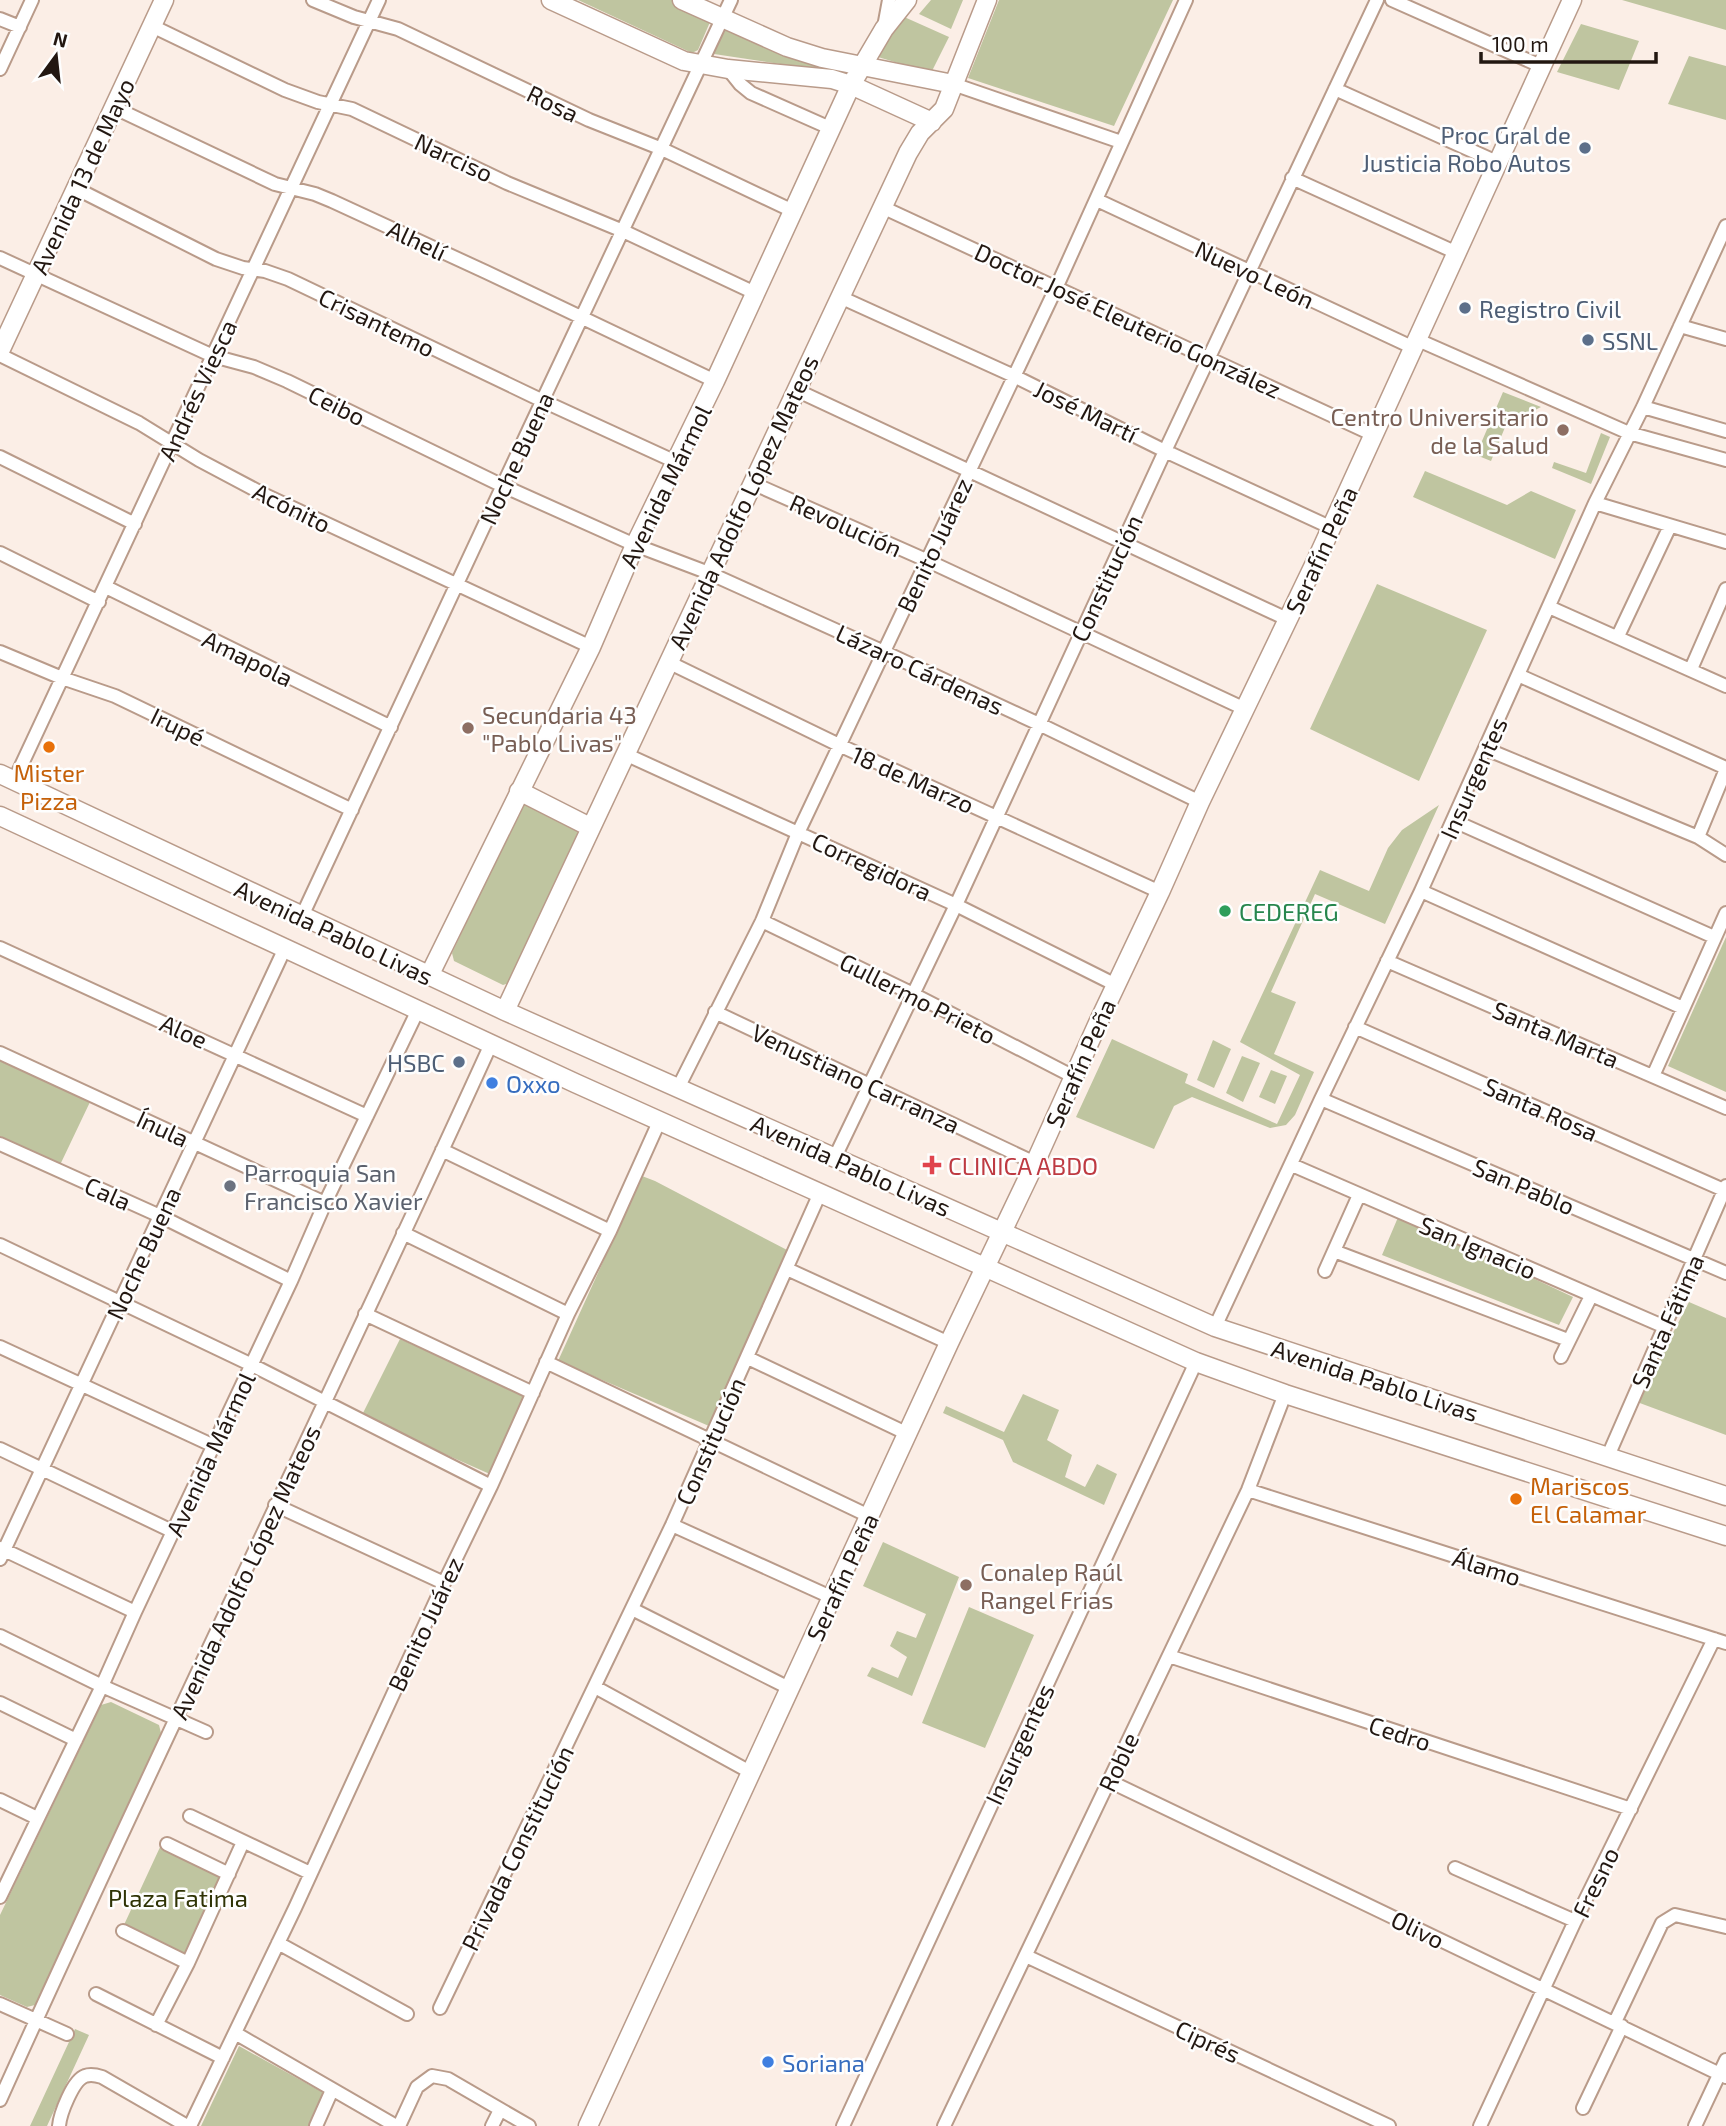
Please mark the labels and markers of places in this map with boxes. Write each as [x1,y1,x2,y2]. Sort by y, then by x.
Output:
place label: Proc Gral de Justicia Robo Autos [1362,120,1571,177]
marker: Proc Gral de Justicia Robo Autos [1577,140,1593,156]
place label: Registro Civil [1479,294,1621,323]
marker: Registro Civil [1457,300,1473,316]
place label: SSNL [1602,326,1658,355]
marker: SSNL [1580,332,1596,348]
place label: Centro Universitario de la Salud [1330,402,1549,459]
marker: Centro Universitario de la Salud [1555,422,1571,438]
place label: Secundaria 43 "Pablo Livas" [482,700,637,757]
marker: Secundaria 43 "Pablo Livas" [460,720,476,736]
marker: Mister Pizza [41,739,57,755]
place label: Mister Pizza [14,758,85,815]
place label: CEDEREG [1239,897,1339,926]
marker: CEDEREG [1217,903,1233,919]
place label: HSBC [387,1048,445,1077]
marker: HSBC [451,1054,467,1070]
place label: Oxxo [506,1069,561,1098]
marker: Oxxo [484,1075,500,1091]
place label: CLINICA ABDO [948,1151,1098,1180]
marker: CLINICA ABDO [922,1155,942,1175]
place label: Parroquia San Francisco Xavier [244,1158,423,1215]
marker: Parroquia San Francisco Xavier [222,1178,238,1194]
place label: Mariscos El Calamar [1530,1471,1647,1528]
marker: Mariscos El Calamar [1508,1491,1524,1507]
place label: Conalep Raúl Rangel Frias [980,1557,1123,1614]
marker: Conalep Raúl Rangel Frias [958,1577,974,1593]
place label: Soriana [782,2048,865,2077]
marker: Soriana [760,2054,776,2070]

